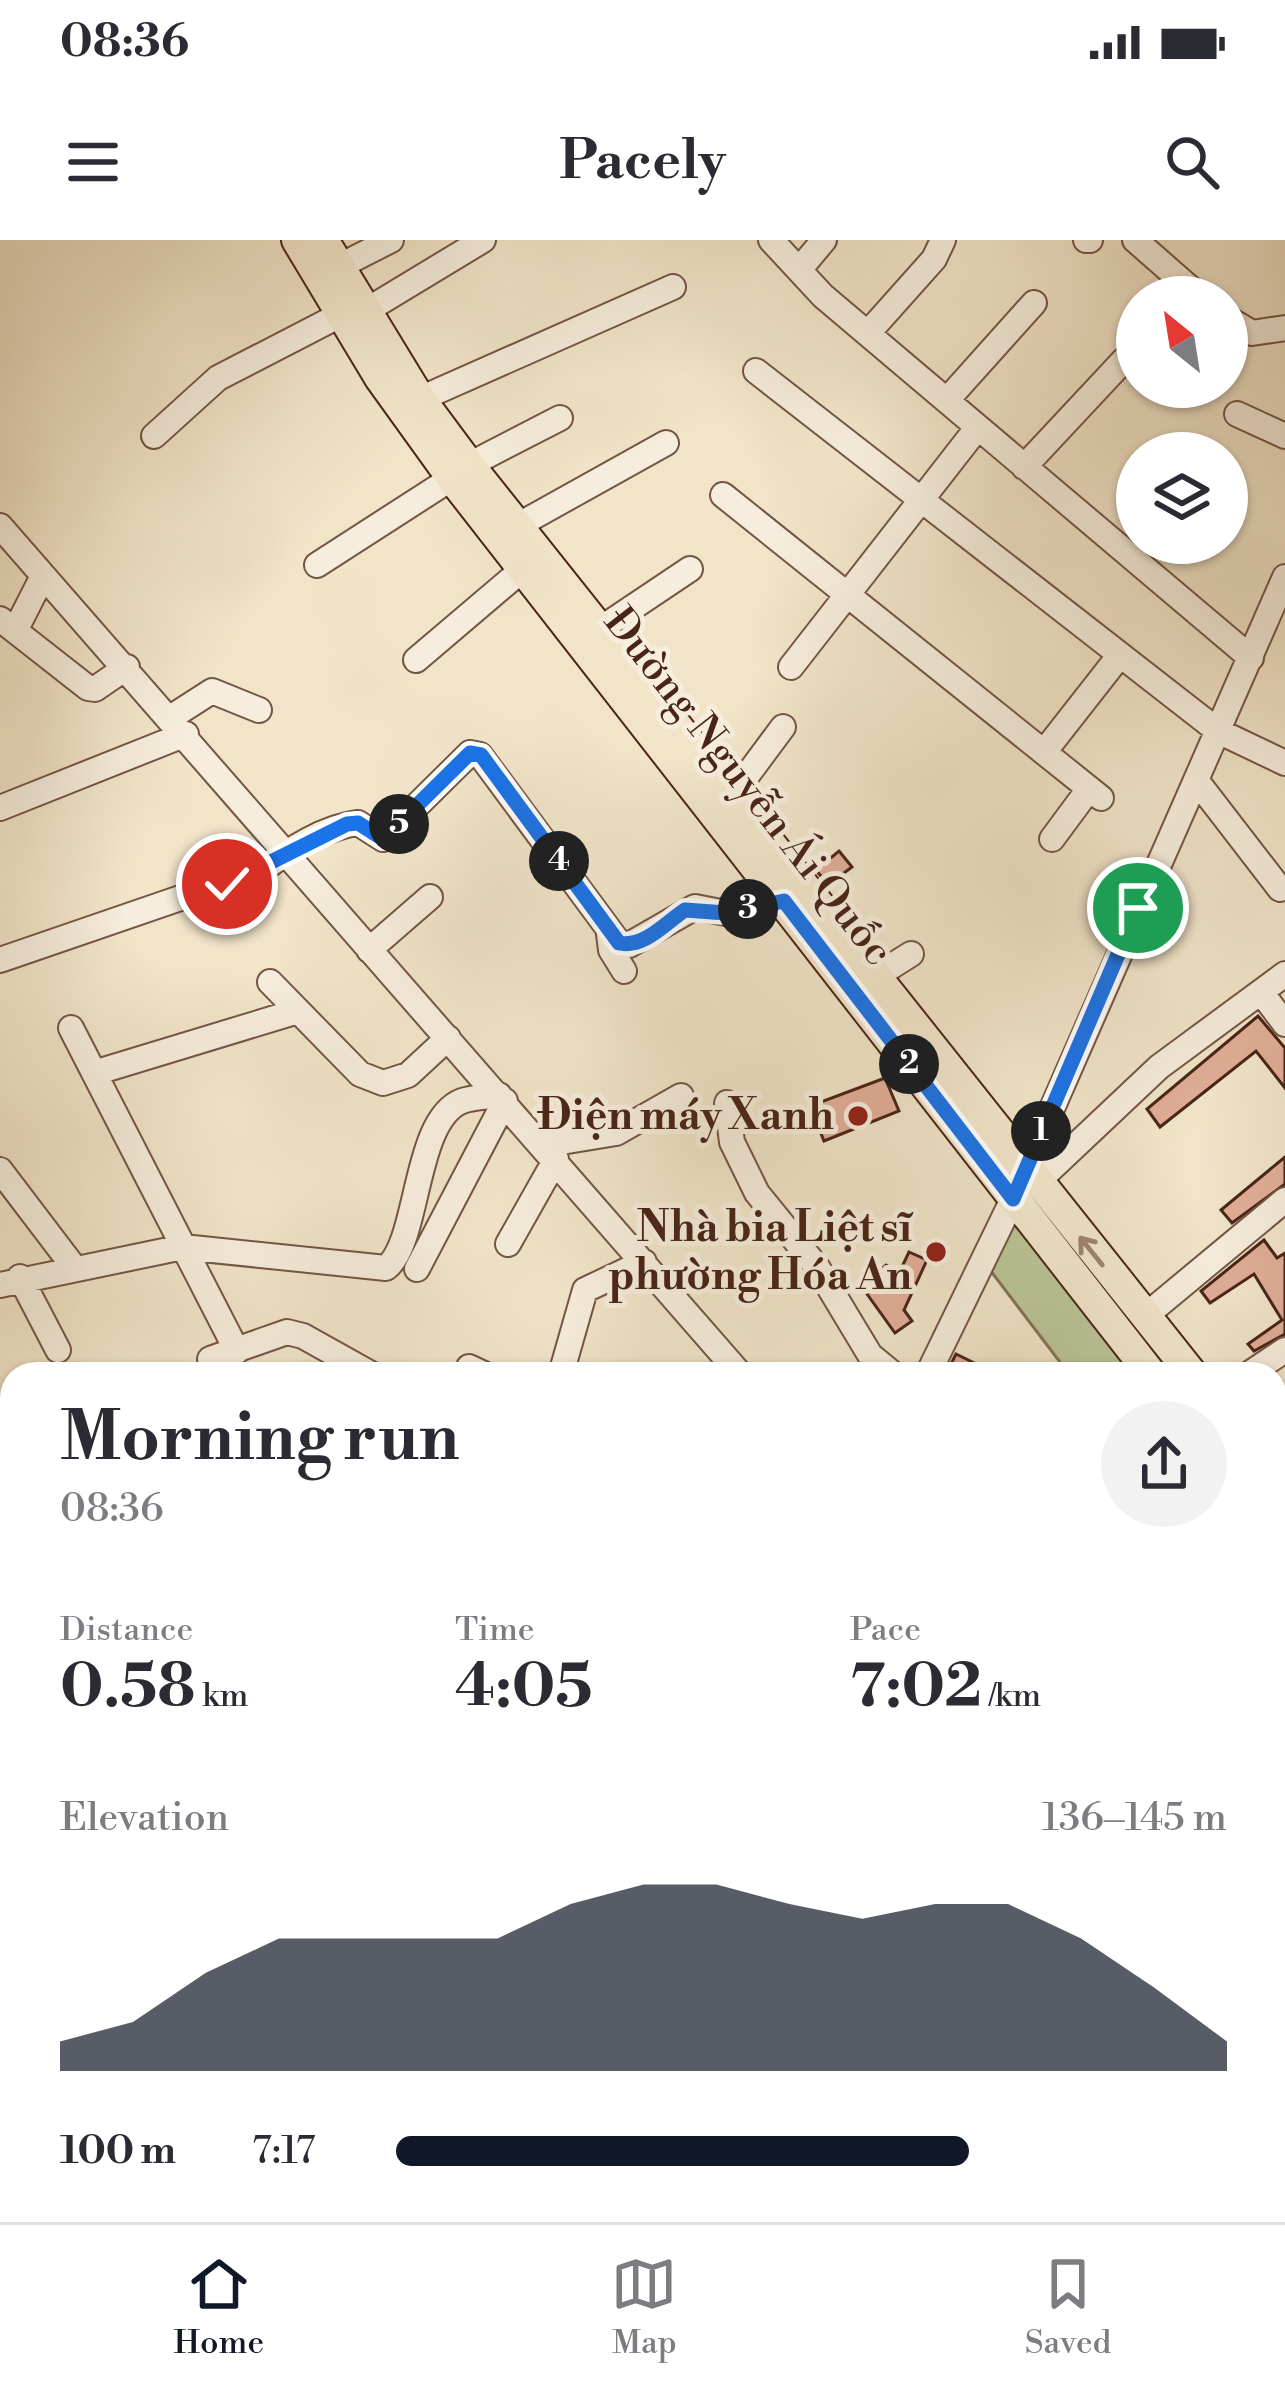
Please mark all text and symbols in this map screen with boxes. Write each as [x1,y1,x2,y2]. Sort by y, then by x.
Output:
text: 08:36 [60,14,189,71]
text: Pacely [559,128,726,196]
icon: menu [60,129,126,195]
icon: search [1159,129,1225,195]
north arrow [1116,276,1248,408]
map controls [1116,276,1248,564]
button: layers [1116,432,1248,564]
street label: Đường Nguyễn Ái Quốc [591,595,907,977]
pin: 5 [369,794,429,854]
text: 5 [389,803,409,844]
pin: 4 [529,831,589,891]
pin [176,833,278,935]
text: 4 [548,840,570,881]
icon: check [194,851,260,917]
pin [1087,857,1189,959]
icon: arrive [1105,875,1171,941]
pin: 3 [718,879,778,939]
text: 3 [738,888,758,929]
pin: 2 [879,1034,939,1094]
text: 2 [899,1043,919,1084]
place label: Điện máy Xanh [537,1090,834,1143]
pin: 1 [1011,1101,1071,1161]
marker: Điện máy Xanh [845,1103,871,1129]
text: 1 [1033,1110,1049,1151]
place label: Nhà bia Liệt sĩ phường Hóa An [608,1202,914,1303]
one-way arrow [1077,1236,1105,1267]
marker: Nhà bia Liệt sĩ phường Hóa An [923,1239,949,1265]
text: Morning run [60,1398,459,1481]
button: share [1101,1401,1227,1527]
text: 08:36 [60,1485,164,1534]
text: Distance [60,1610,193,1651]
text: Time [455,1610,534,1651]
text: Pace [850,1610,921,1651]
text: 0.58 [60,1651,195,1726]
text: 4:05 [455,1651,592,1726]
text: 7:02 [850,1651,982,1726]
text: km [195,1676,248,1717]
text: /km [982,1676,1041,1717]
text: Elevation [60,1794,229,1843]
text: 136–145 m [1042,1794,1227,1843]
text: 100 m [60,2127,176,2176]
text: 7:17 [252,2127,315,2176]
tab: Home [174,2251,264,2364]
tab: Map [611,2251,677,2364]
tab: Saved [1025,2251,1111,2364]

